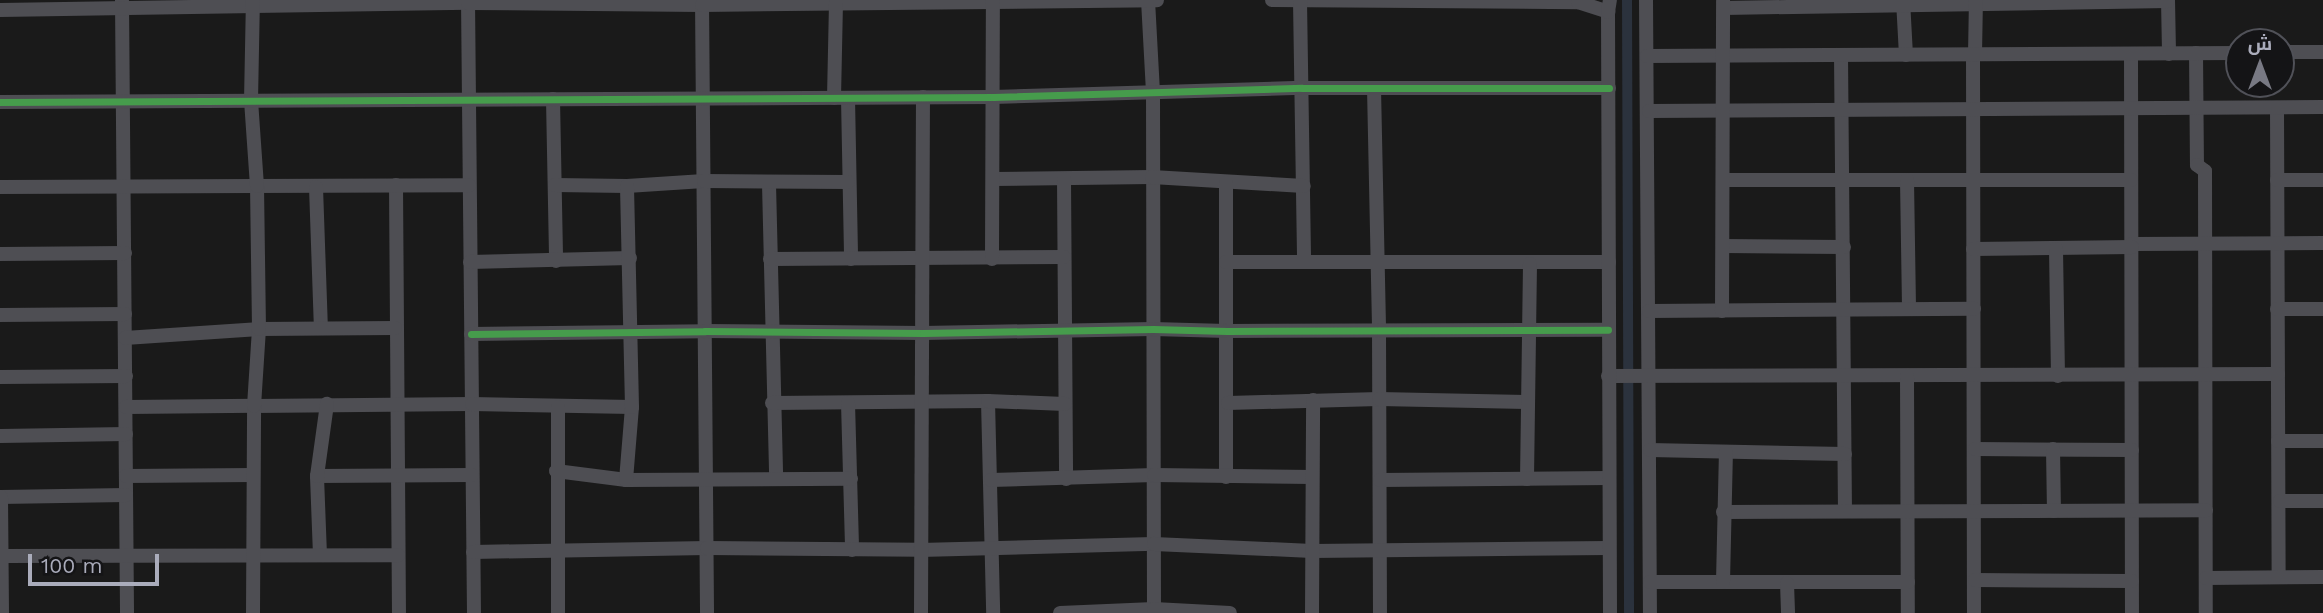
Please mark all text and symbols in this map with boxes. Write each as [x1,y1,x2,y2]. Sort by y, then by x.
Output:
north arrow [2225,28,2295,98]
text: ش [2248,32,2272,55]
scale bar [32,540,163,584]
text: 100 m [41,553,103,578]

